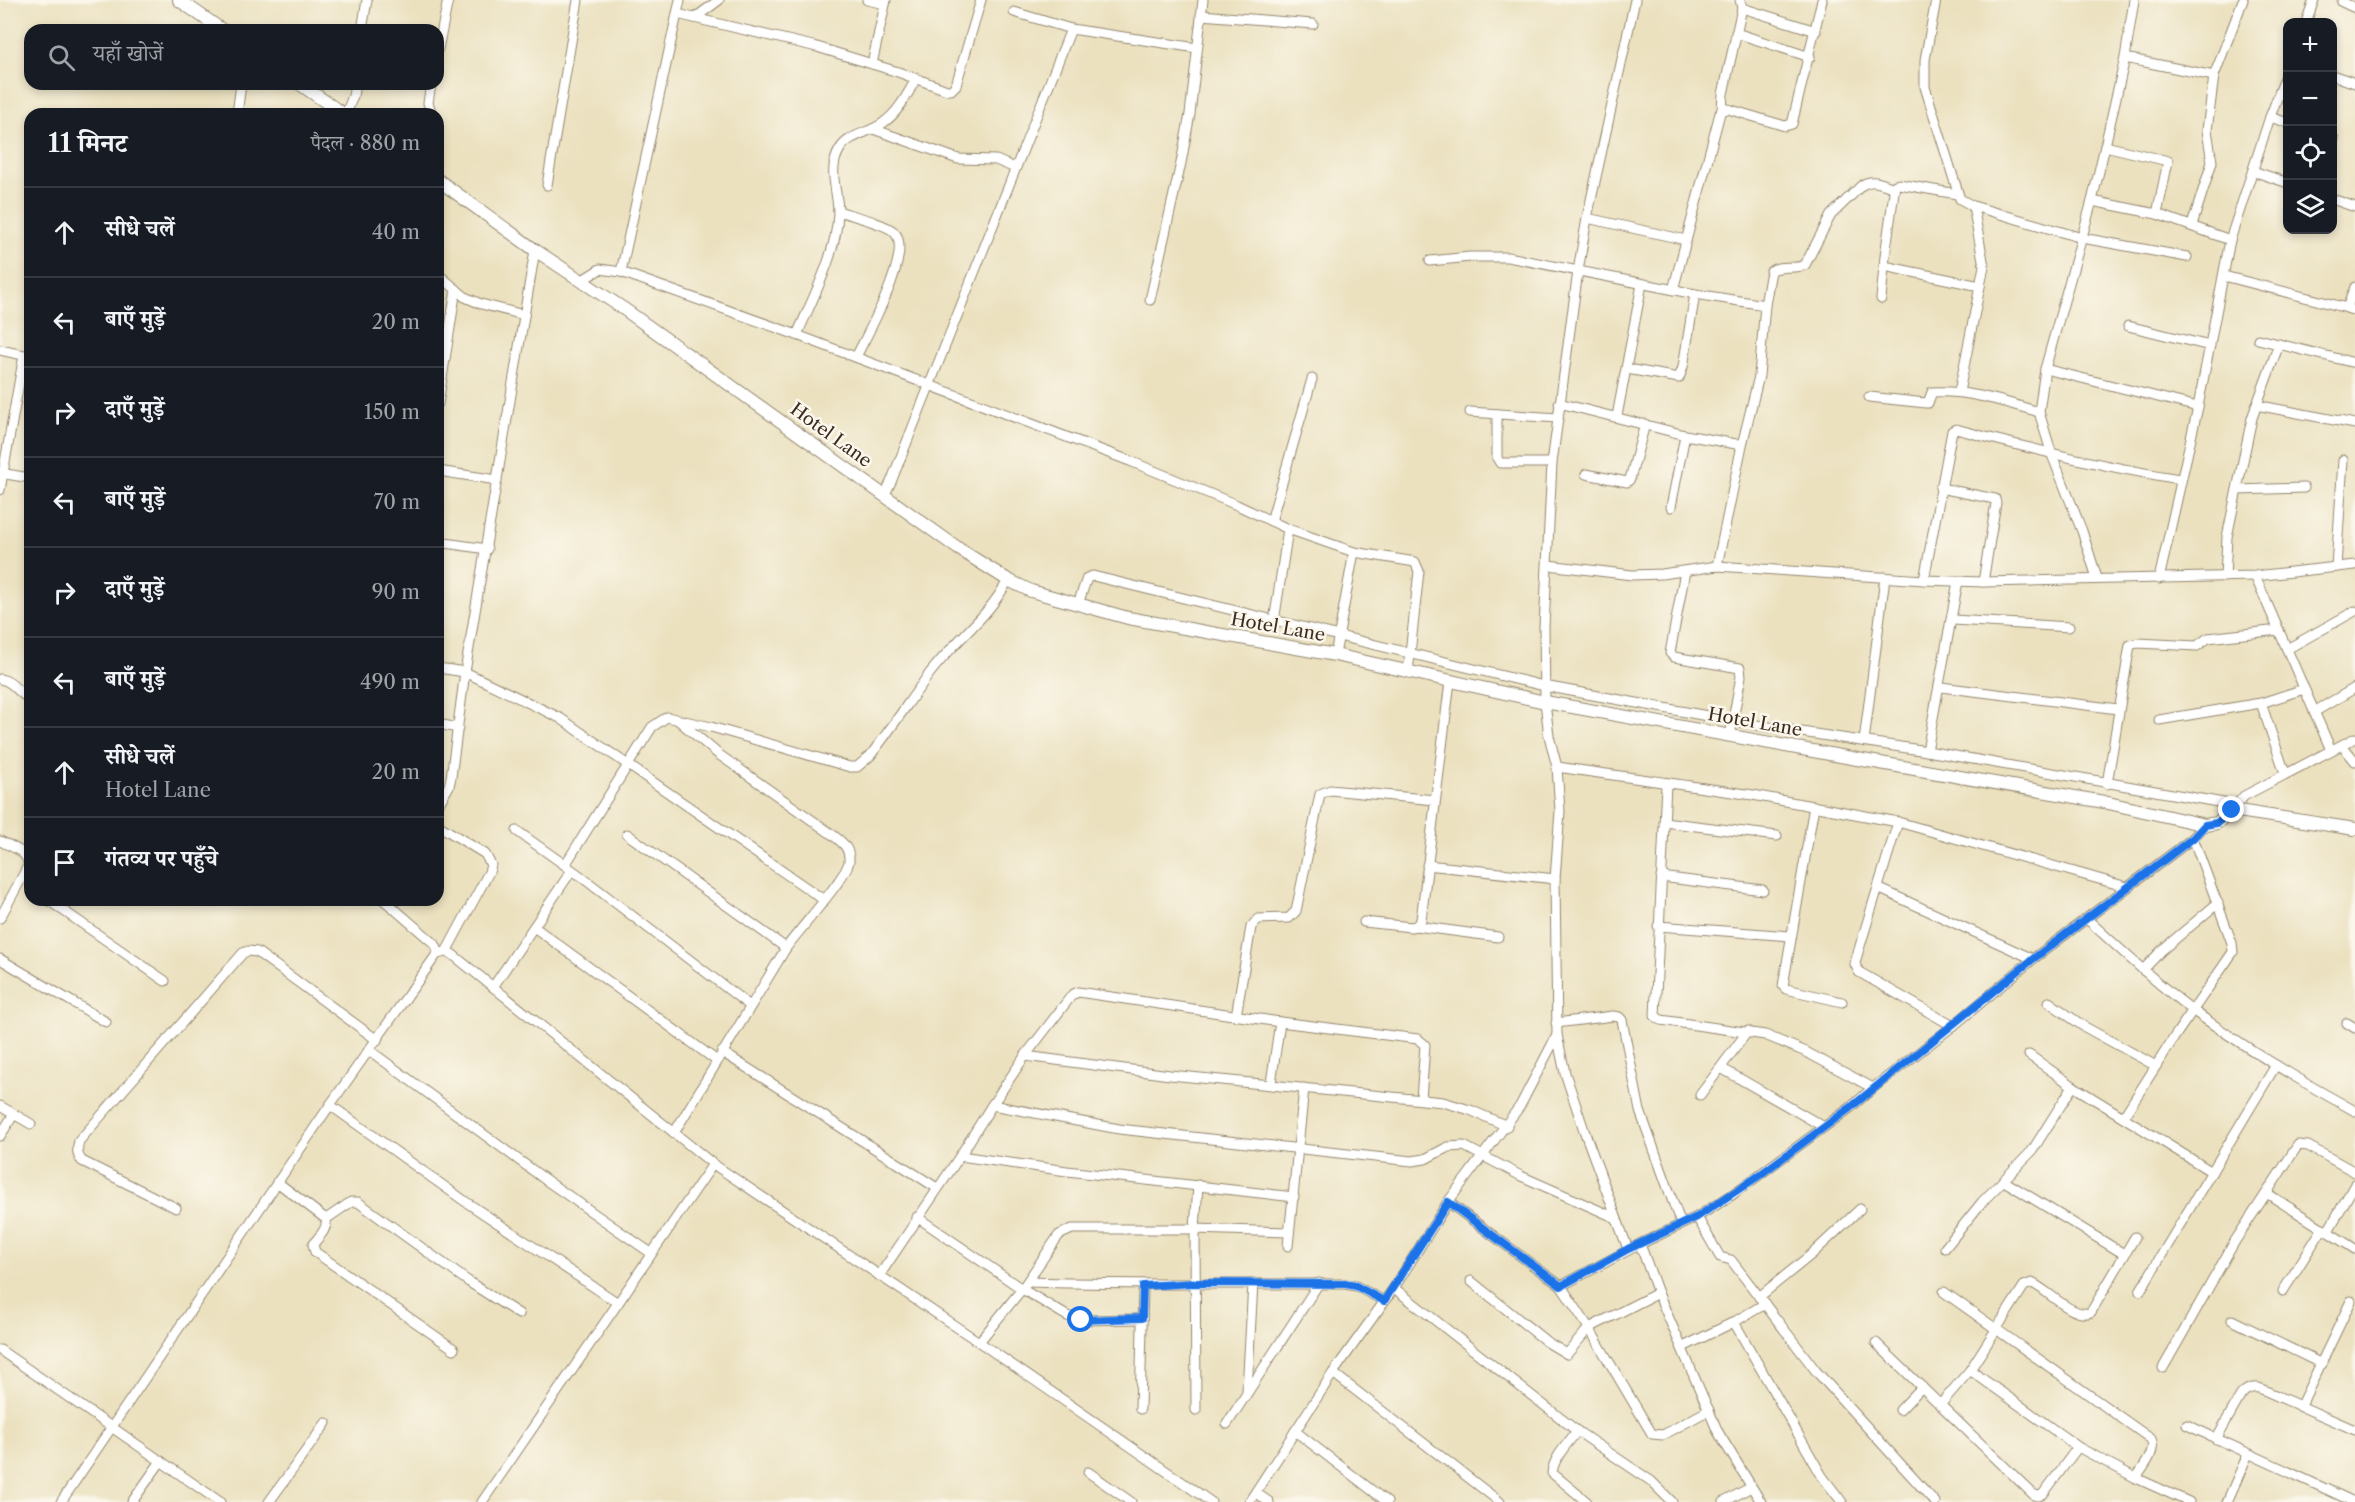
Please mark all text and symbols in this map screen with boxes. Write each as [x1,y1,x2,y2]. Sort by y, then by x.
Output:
map controls [2283,18,2337,234]
button: + [2283,18,2337,72]
search box [24,24,444,90]
text: यहाँ खोजें [93,40,163,67]
icon: search [45,41,78,74]
button: − [2283,72,2337,126]
button: locate [2283,126,2337,180]
text: 11 मिनट [48,127,127,159]
text: पैदल · 880 m [311,131,420,155]
button: layers [2283,180,2337,234]
text: सीधे चलें [105,215,174,242]
icon: ahead [48,216,81,249]
text: 40 m [372,220,420,244]
text: बाएँ मुड़ें [105,305,165,332]
icon: left [48,306,81,339]
text: 20 m [372,310,420,334]
text: दाएँ मुड़ें [105,395,164,422]
icon: right [48,396,81,429]
street label: Hotel Lane [786,398,876,472]
text: 150 m [364,400,420,424]
text: बाएँ मुड़ें [105,485,165,512]
icon: left [48,486,81,519]
text: 70 m [374,490,420,514]
text: दाएँ मुड़ें [105,575,164,602]
icon: right [48,576,81,609]
text: 90 m [372,580,420,604]
street label: Hotel Lane [1229,608,1327,646]
text: बाएँ मुड़ें [105,665,165,692]
icon: left [48,666,81,699]
text: 490 m [360,670,420,694]
street label: Hotel Lane [1706,703,1804,741]
text: सीधे चलें [105,743,174,770]
icon: ahead [48,756,81,789]
text: 20 m [372,760,420,784]
text: Hotel Lane [105,778,211,802]
route end [2218,796,2244,822]
text: गंतव्य पर पहुँचे [105,845,218,872]
icon: arrive [48,846,81,879]
route start [1067,1306,1093,1332]

